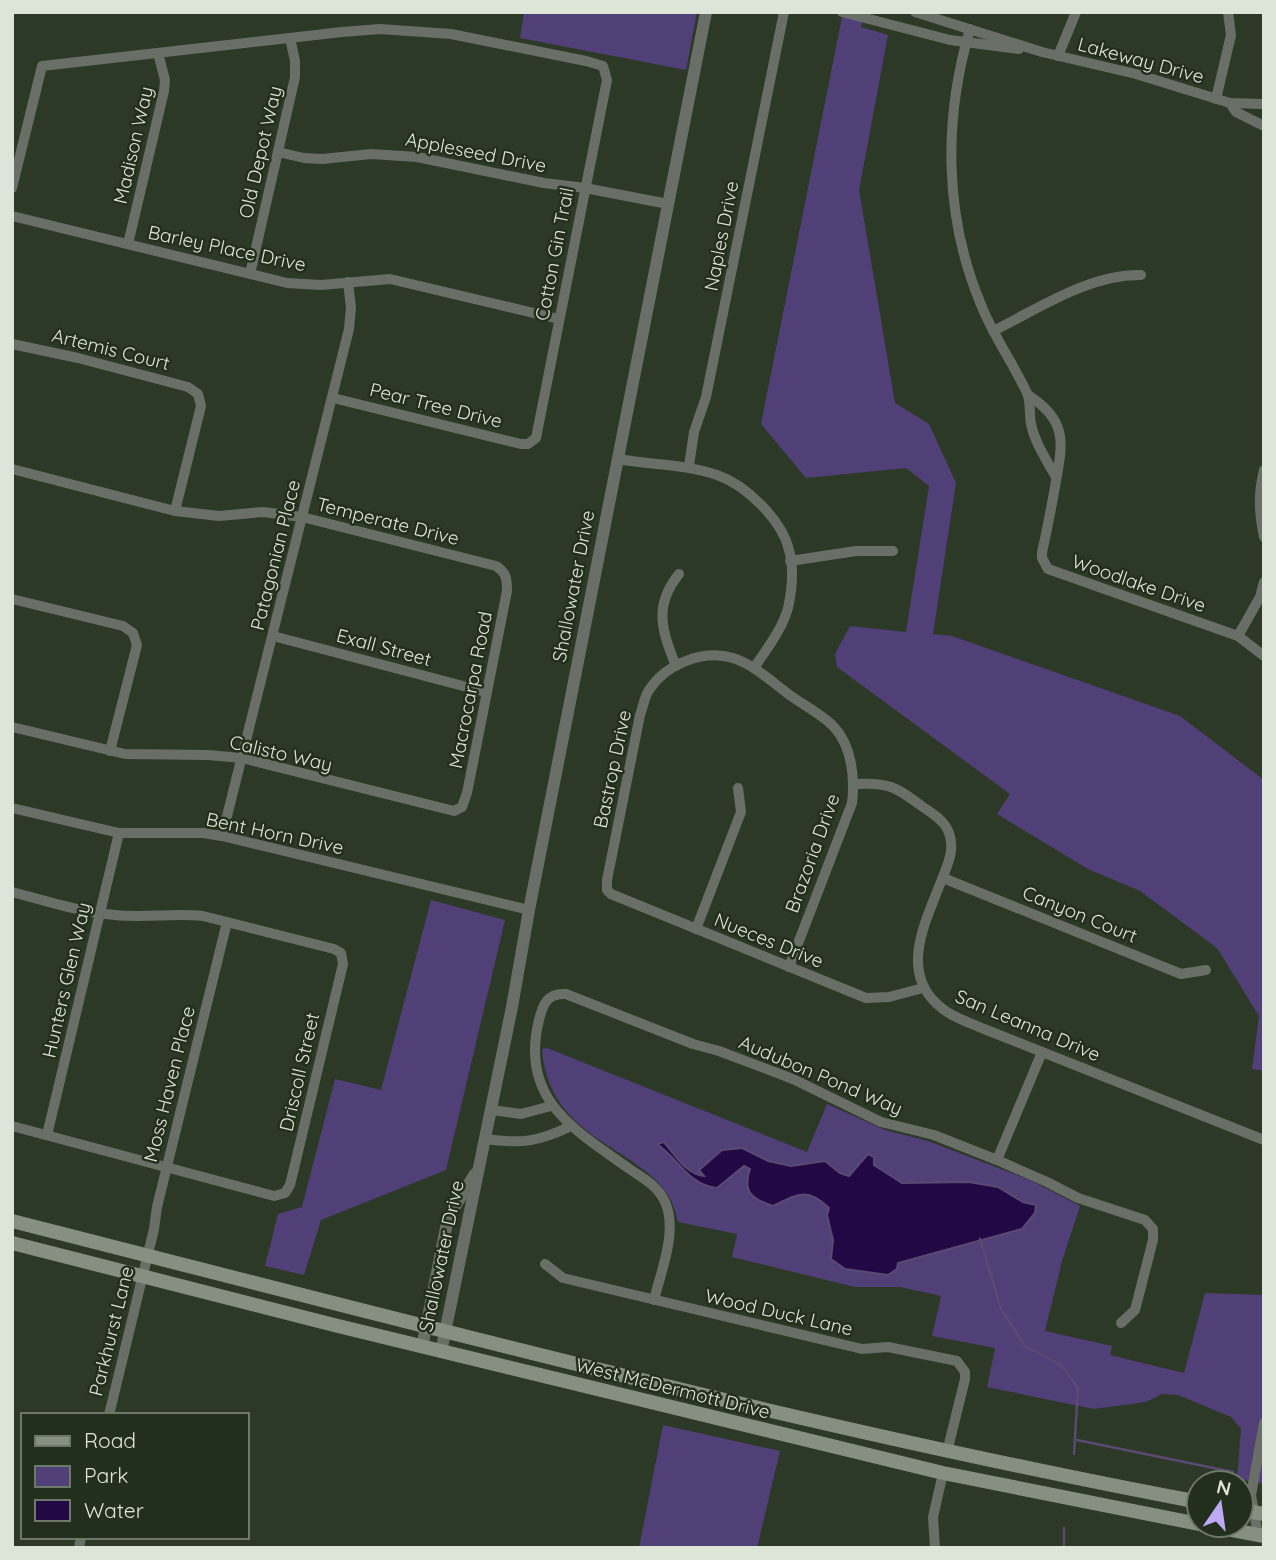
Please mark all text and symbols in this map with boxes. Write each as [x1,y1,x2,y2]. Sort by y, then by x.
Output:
street label: Lakeway Drive [1075,32,1207,88]
street label: Old Depot Way [233,83,287,221]
street label: Madison Way [108,84,158,206]
street label: Appleseed Drive [403,127,549,177]
street label: Naples Drive [699,179,743,293]
street label: Cotton Gin Trail [529,185,579,323]
street label: Barley Place Drive [146,220,308,276]
street label: Artemis Court [50,323,172,375]
street label: Pear Tree Drive [367,377,505,433]
street label: Patagonian Place [245,477,305,633]
street label: Temperate Drive [314,492,462,550]
street label: Shallowater Drive [547,508,599,664]
street label: Woodlake Drive [1069,549,1209,617]
street label: Macrocarpa Road [443,609,497,771]
street label: Exall Street [334,623,434,671]
street label: Bastrop Drive [588,708,636,830]
street label: Calisto Way [227,730,335,776]
street label: Brazoria Drive [779,790,845,916]
street label: Bent Horn Drive [204,807,346,859]
street label: Canyon Court [1019,880,1141,948]
street label: Hunters Glen Way [36,900,96,1060]
street label: Nueces Drive [711,907,827,973]
street label: San Leanna Drive [952,984,1104,1066]
street label: Moss Haven Place [138,1004,200,1164]
street label: Driscoll Street [274,1010,324,1134]
street label: Audubon Pond Way [736,1030,906,1120]
street label: Shallowater Drive [413,1178,469,1334]
street label: Parkhurst Lane [83,1264,139,1398]
street label: Wood Duck Lane [703,1283,855,1341]
street label: West McDermott Drive [573,1352,773,1424]
legend [21,1413,248,1539]
text: Road [84,1427,136,1453]
text: Park [84,1462,128,1488]
north arrow [1185,1469,1255,1539]
text: N [1214,1474,1233,1501]
text: Water [84,1497,144,1523]

